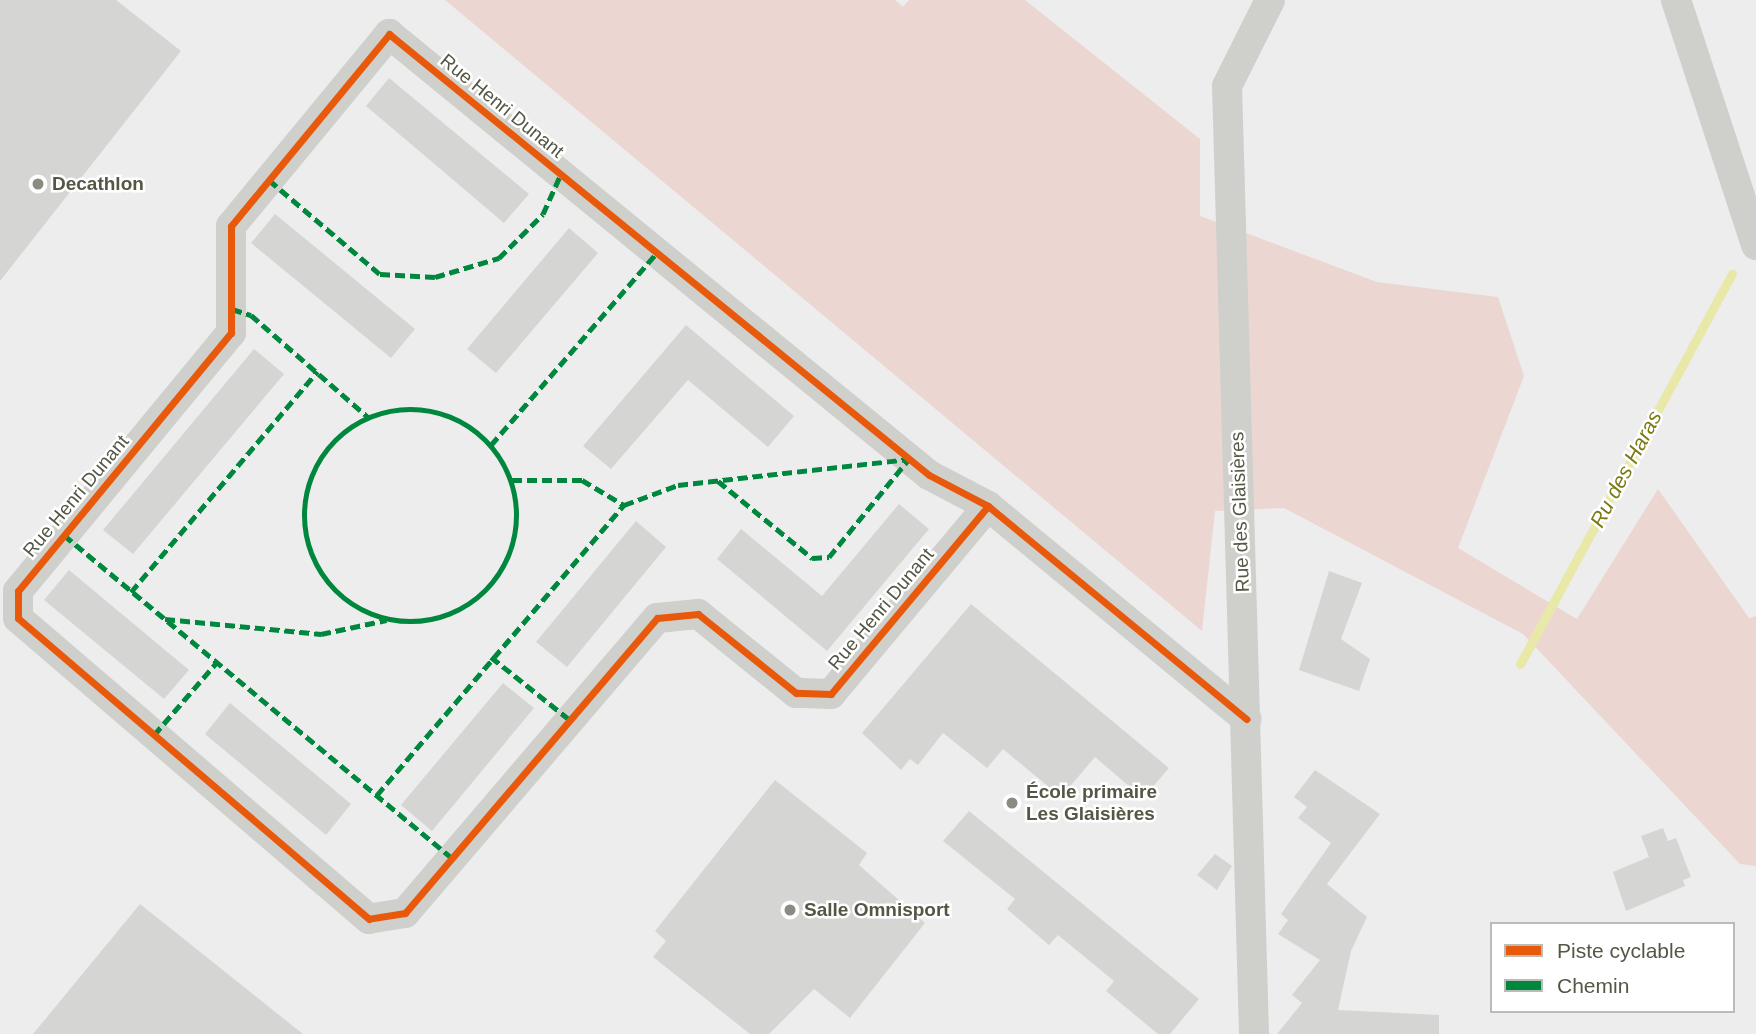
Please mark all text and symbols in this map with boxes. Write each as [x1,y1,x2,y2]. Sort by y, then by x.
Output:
street label: Rue Henri Dunant [436,49,568,163]
place label: Decathlon [52,173,144,195]
marker: Decathlon [30,176,46,192]
water label: Ru des Haras [1585,406,1667,532]
street label: Rue Henri Dunant [18,430,134,562]
street label: Rue des Glaisières [1226,431,1254,593]
street label: Rue Henri Dunant [823,543,939,675]
place label: École primaire Les Glaisières [1026,781,1157,825]
marker: École primaire Les Glaisières [1004,795,1020,811]
place label: Salle Omnisport [804,899,950,921]
marker: Salle Omnisport [782,902,798,918]
legend [1490,922,1735,1013]
text: Piste cyclable [1557,939,1685,962]
text: Chemin [1557,974,1629,997]

